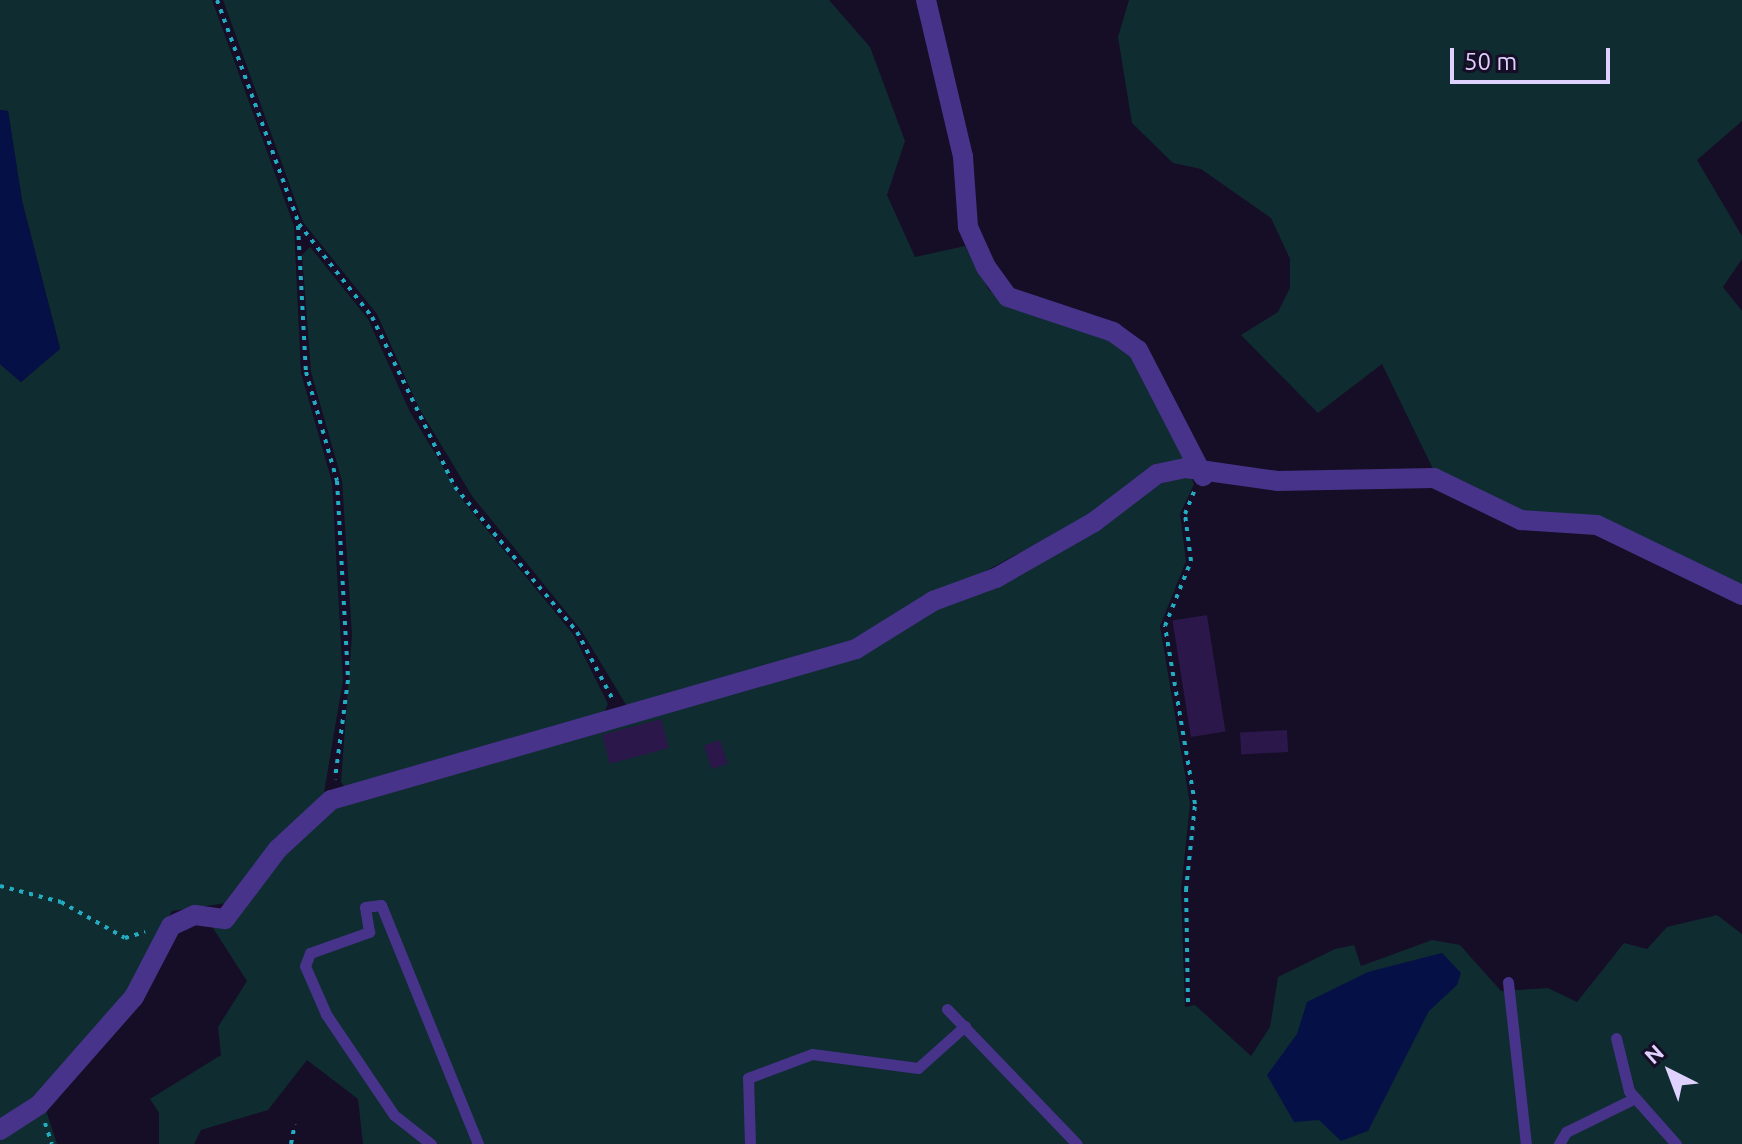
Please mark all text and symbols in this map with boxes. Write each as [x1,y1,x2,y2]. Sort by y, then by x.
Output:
scale bar [1454,32,1614,82]
text: 50 m [1464,48,1517,75]
north arrow [1630,1032,1710,1112]
text: N [1639,1039,1668,1069]

